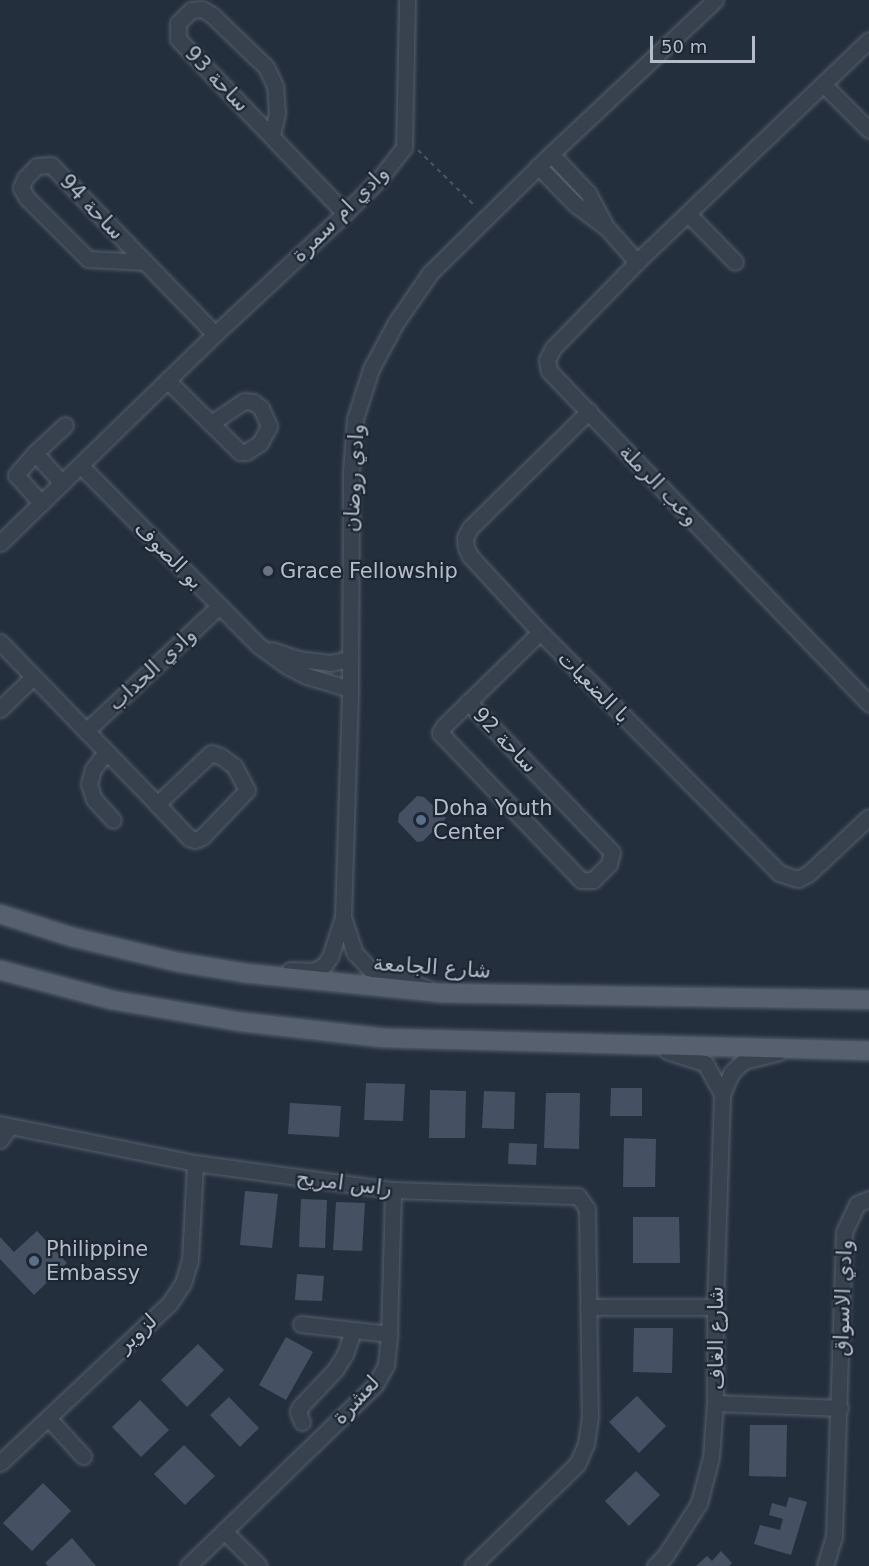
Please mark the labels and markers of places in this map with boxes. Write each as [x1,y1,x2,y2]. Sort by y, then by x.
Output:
place label: Grace Fellowship [280,558,458,584]
marker: Grace Fellowship [261,564,275,578]
place label: Doha Youth Center [433,795,553,845]
marker: Doha Youth Center [414,813,428,827]
place label: Philippine Embassy [46,1236,148,1286]
marker: Philippine Embassy [27,1254,41,1268]

